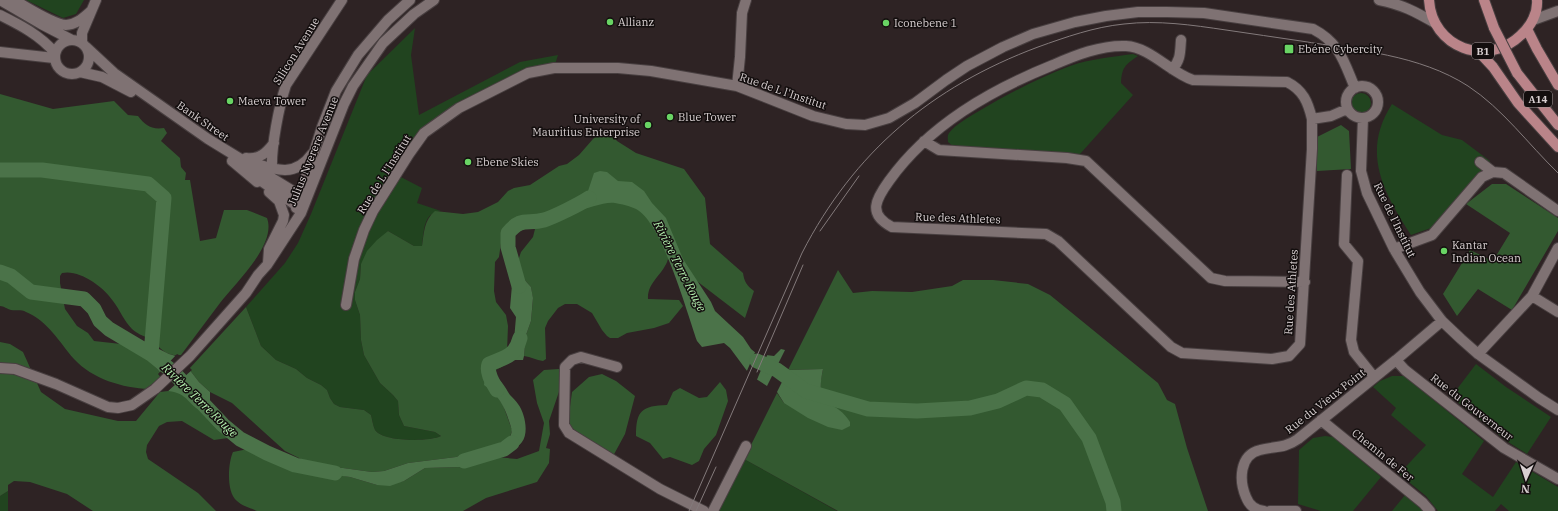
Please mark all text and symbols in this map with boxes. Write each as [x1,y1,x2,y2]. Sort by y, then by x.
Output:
street label: Silicon Avenue [270,15,322,87]
place label: Allianz [618,15,655,29]
place label: Iconebene 1 [894,16,957,30]
marker: Allianz [605,17,615,27]
marker: Iconebene 1 [881,18,891,28]
place label: Ebéne Cybercity [1298,42,1383,56]
marker: Ebéne Cybercity [1283,43,1295,55]
road number: B1 [1472,43,1494,59]
street label: Rue de L l'Institut [738,70,828,112]
road number: A14 [1524,91,1552,107]
place label: Maeva Tower [238,94,306,108]
street label: Julius Nyerere Avenue [285,94,341,208]
marker: Maeva Tower [225,96,235,106]
street label: Bank Street [174,98,232,144]
place label: Blue Tower [678,110,736,124]
place label: University of Mauritius Enterprise [532,112,641,139]
marker: Blue Tower [665,112,675,122]
marker: University of Mauritius Enterprise [643,120,653,130]
street label: Rue de L l'Institut [354,132,414,216]
place label: Ebene Skies [476,155,539,169]
marker: Ebene Skies [463,157,473,167]
street label: Rue de l'Institut [1371,180,1419,260]
street label: Rue des Athletes [915,210,1001,226]
water label: Rivière Terre Rouge [650,217,710,315]
place label: Kantar Indian Ocean [1452,238,1521,265]
marker: Kantar Indian Ocean [1439,246,1449,256]
street label: Rue des Athletes [1281,249,1301,335]
water label: Rivière Terre Rouge [158,359,242,441]
street label: Rue du Vieux Point [1282,365,1368,437]
street label: Rue du Gouverneur [1428,370,1516,444]
street label: Chemin de Fer [1349,426,1417,484]
north arrow [1506,459,1546,499]
text: N [1520,482,1530,496]

